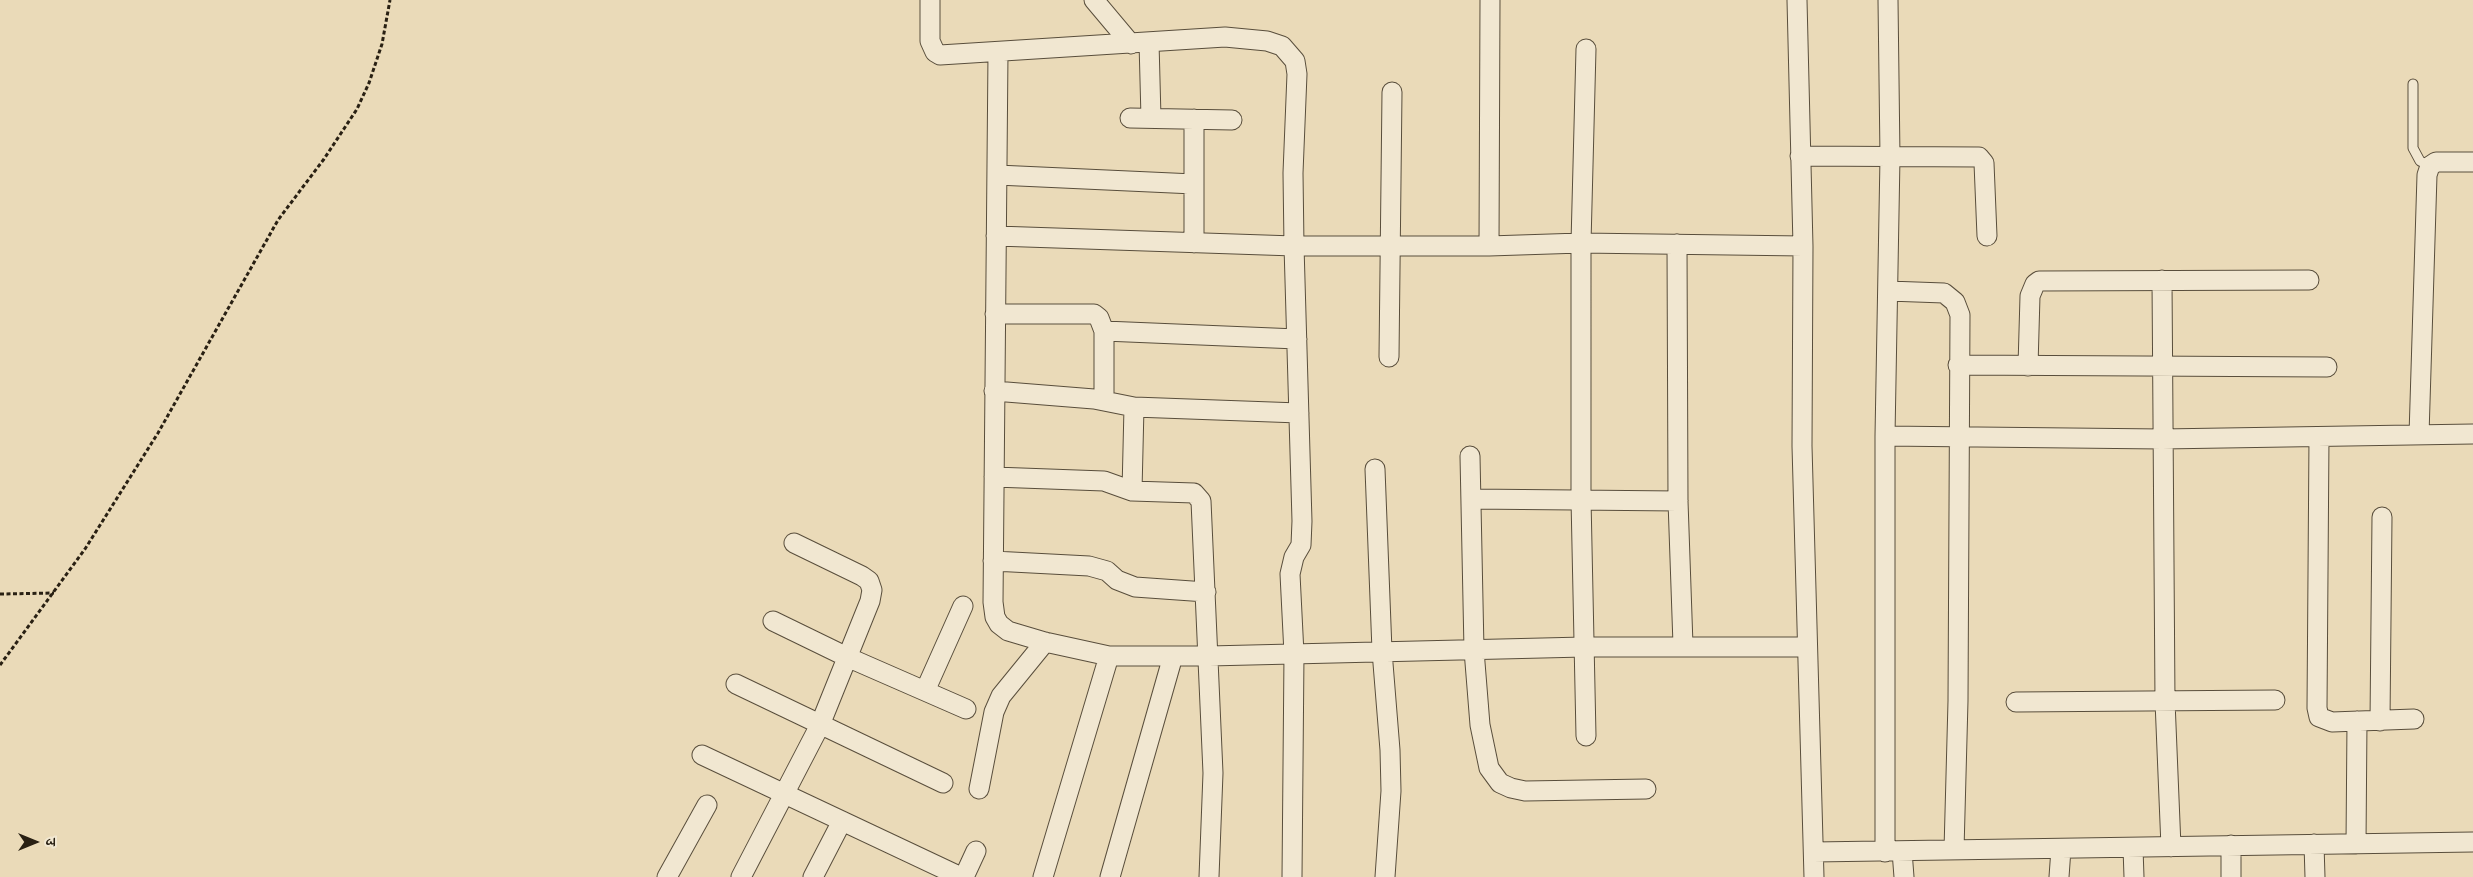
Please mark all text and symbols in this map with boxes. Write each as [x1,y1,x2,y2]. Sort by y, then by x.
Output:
north arrow [10,817,60,867]
text: उ [42,838,59,846]

